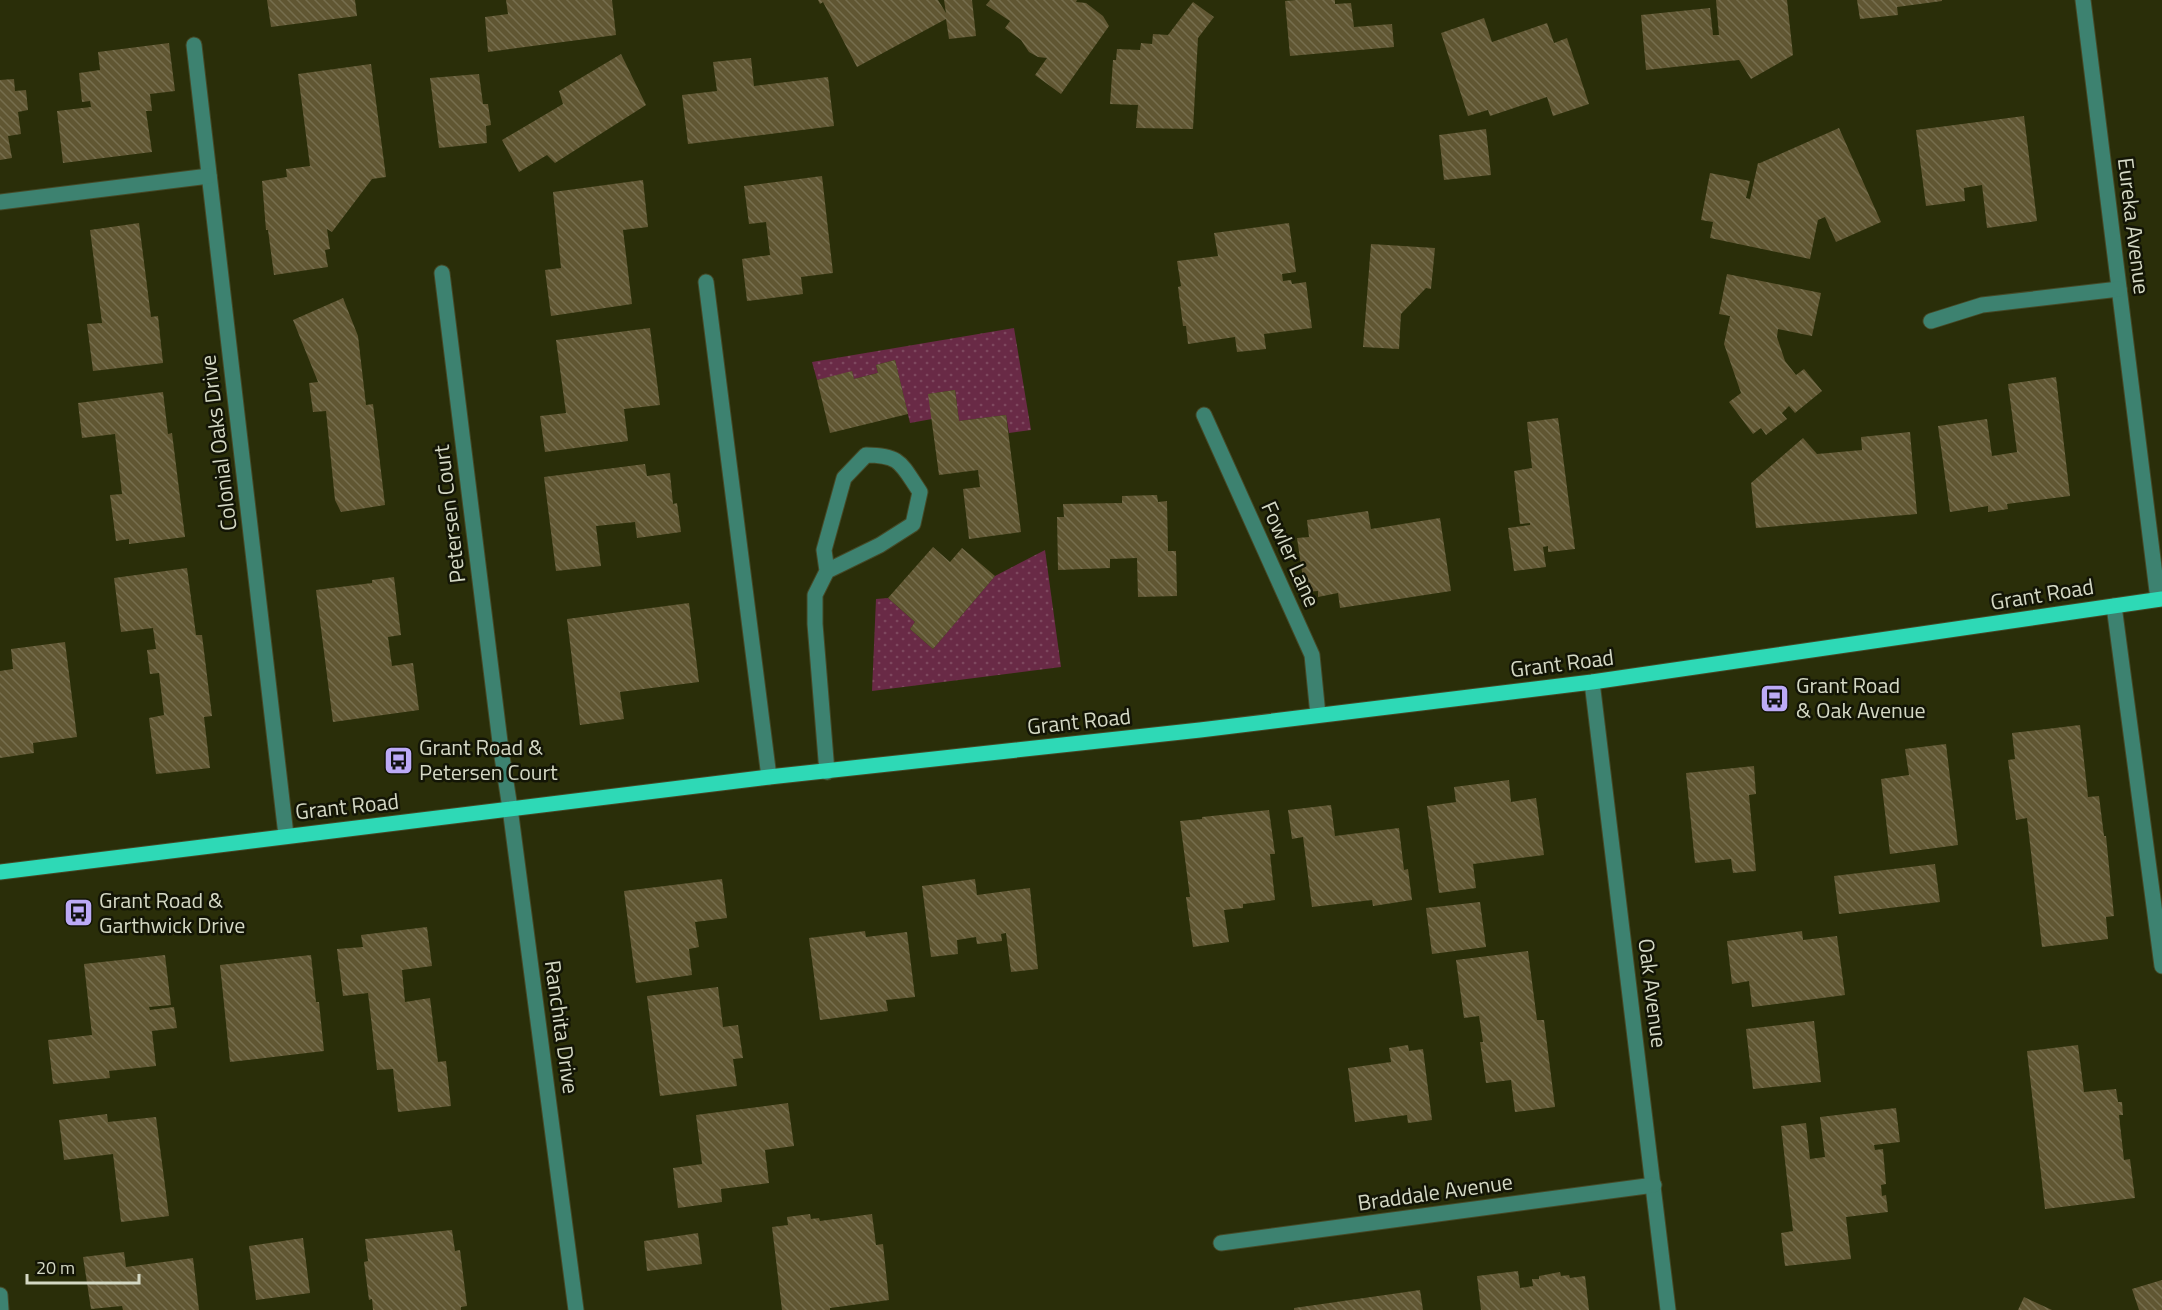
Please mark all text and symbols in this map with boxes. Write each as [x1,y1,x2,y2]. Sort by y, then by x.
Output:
street label: Eureka Avenue [2109,156,2159,296]
street label: Colonial Oaks Drive [190,353,246,533]
street label: Petersen Court [424,443,474,585]
street label: Fowler Lane [1253,496,1329,612]
street label: Grant Road [1988,569,2096,619]
street label: Grant Road [1508,640,1616,686]
place label: Grant Road & Oak Avenue [1796,668,1926,727]
bus stop icon: Grant Road & Oak Avenue [1759,682,1791,714]
street label: Grant Road [1025,699,1133,743]
place label: Grant Road & Petersen Court [419,730,558,789]
bus stop icon: Grant Road & Petersen Court [382,744,414,776]
street label: Grant Road [293,784,401,828]
place label: Grant Road & Garthwick Drive [99,883,245,942]
bus stop icon: Grant Road & Garthwick Drive [62,897,94,929]
street label: Oak Avenue [1629,936,1677,1050]
street label: Ranchita Drive [536,958,588,1096]
street label: Braddale Avenue [1355,1164,1515,1220]
scale bar [27,1247,140,1285]
text: 20 m [36,1254,75,1281]

